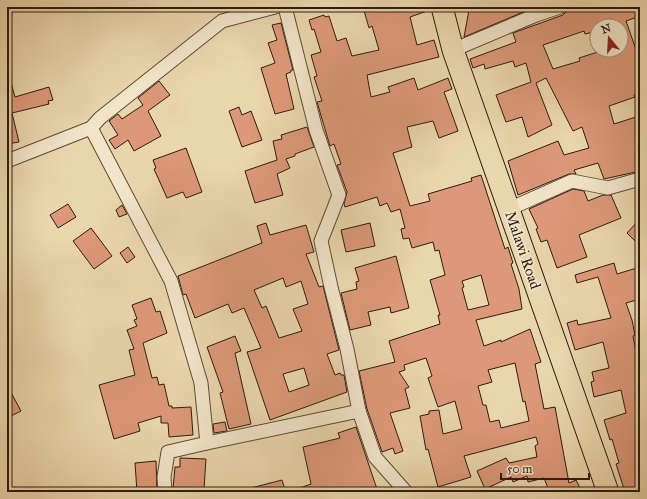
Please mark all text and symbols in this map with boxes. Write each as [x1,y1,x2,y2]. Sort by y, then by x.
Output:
north arrow [589,18,629,58]
text: N [600,21,613,37]
street label: Malawi Road [501,209,545,292]
scale bar [501,455,589,481]
text: 50 m [507,462,532,476]

